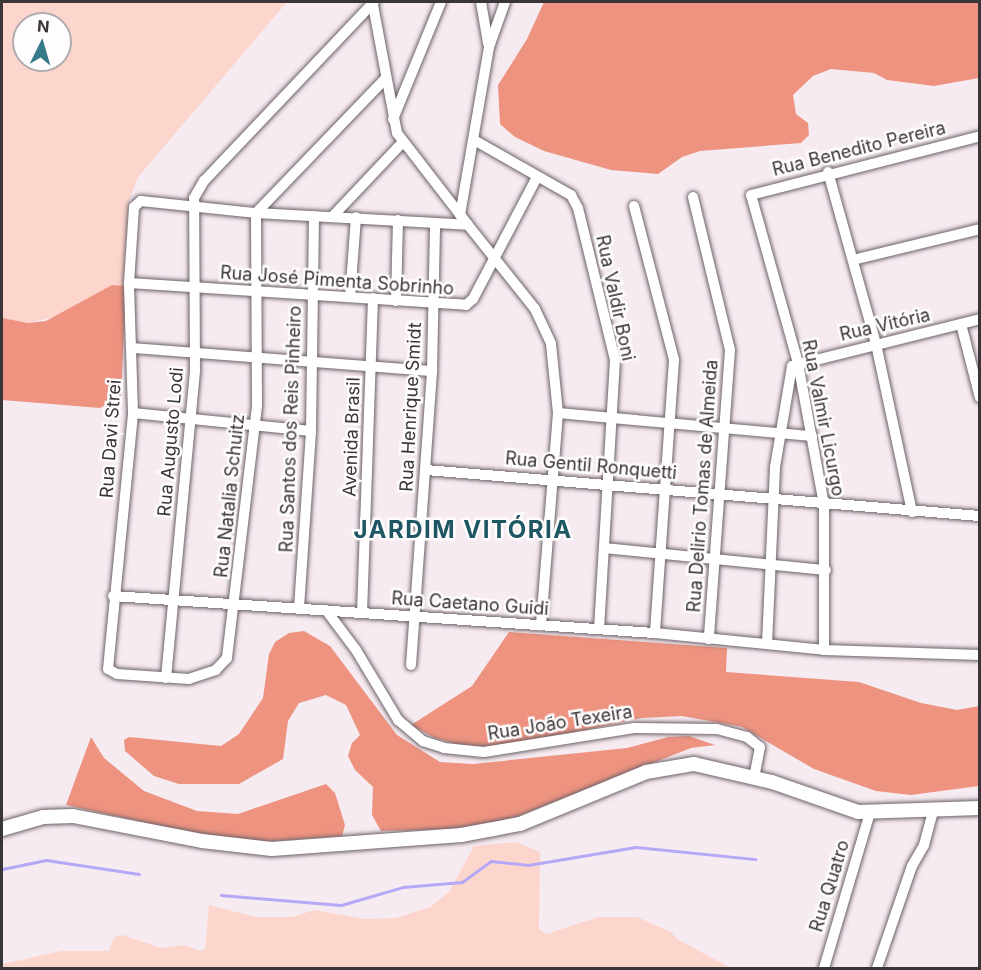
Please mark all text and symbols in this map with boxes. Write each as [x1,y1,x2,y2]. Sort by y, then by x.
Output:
north arrow [12,12,72,72]
text: N [36,16,50,37]
street label: Rua Benedito Pereira [770,117,948,181]
street label: Rua Valdir Boni [591,233,639,363]
street label: Rua José Pimenta Sobrinho [219,262,455,300]
street label: Rua Vitória [838,304,932,346]
street label: Rua Santos dos Reis Pinheiro [276,305,306,553]
street label: Rua Henrique Smidt [396,322,426,492]
street label: Rua Valmir Licurgo [797,338,849,498]
street label: Rua Delirio Tomas de Almeida [683,359,723,613]
street label: Rua Augusto Lodi [154,367,188,517]
street label: Avenida Brasil [339,377,365,497]
street label: Rua Davi Strei [96,379,126,499]
street label: Rua Natalia Schuitz [211,413,249,579]
street label: Rua Gentil Ronquetti [504,448,678,484]
district label: JARDIM VITÓRIA [353,516,573,544]
street label: Rua Caetano Guidi [391,588,549,620]
street label: Rua João Texeira [486,701,634,745]
street label: Rua Quatro [806,837,854,935]

